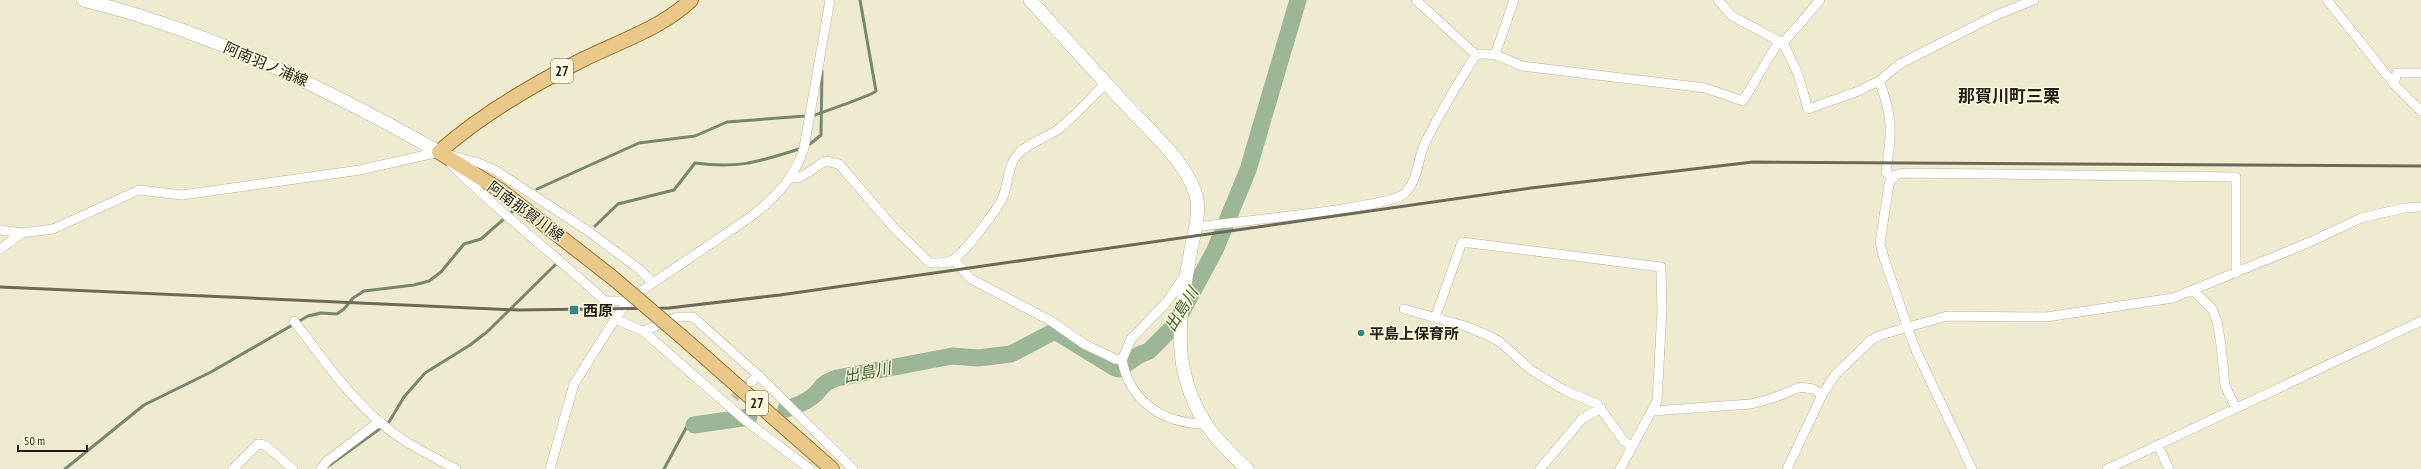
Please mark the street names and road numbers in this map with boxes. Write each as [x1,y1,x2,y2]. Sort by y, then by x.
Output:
street label: 阿南羽ノ浦線 [221,38,311,90]
road number: 27 [551,59,573,83]
street label: 阿南那賀川線 [484,177,568,245]
road number: 27 [746,391,768,415]

